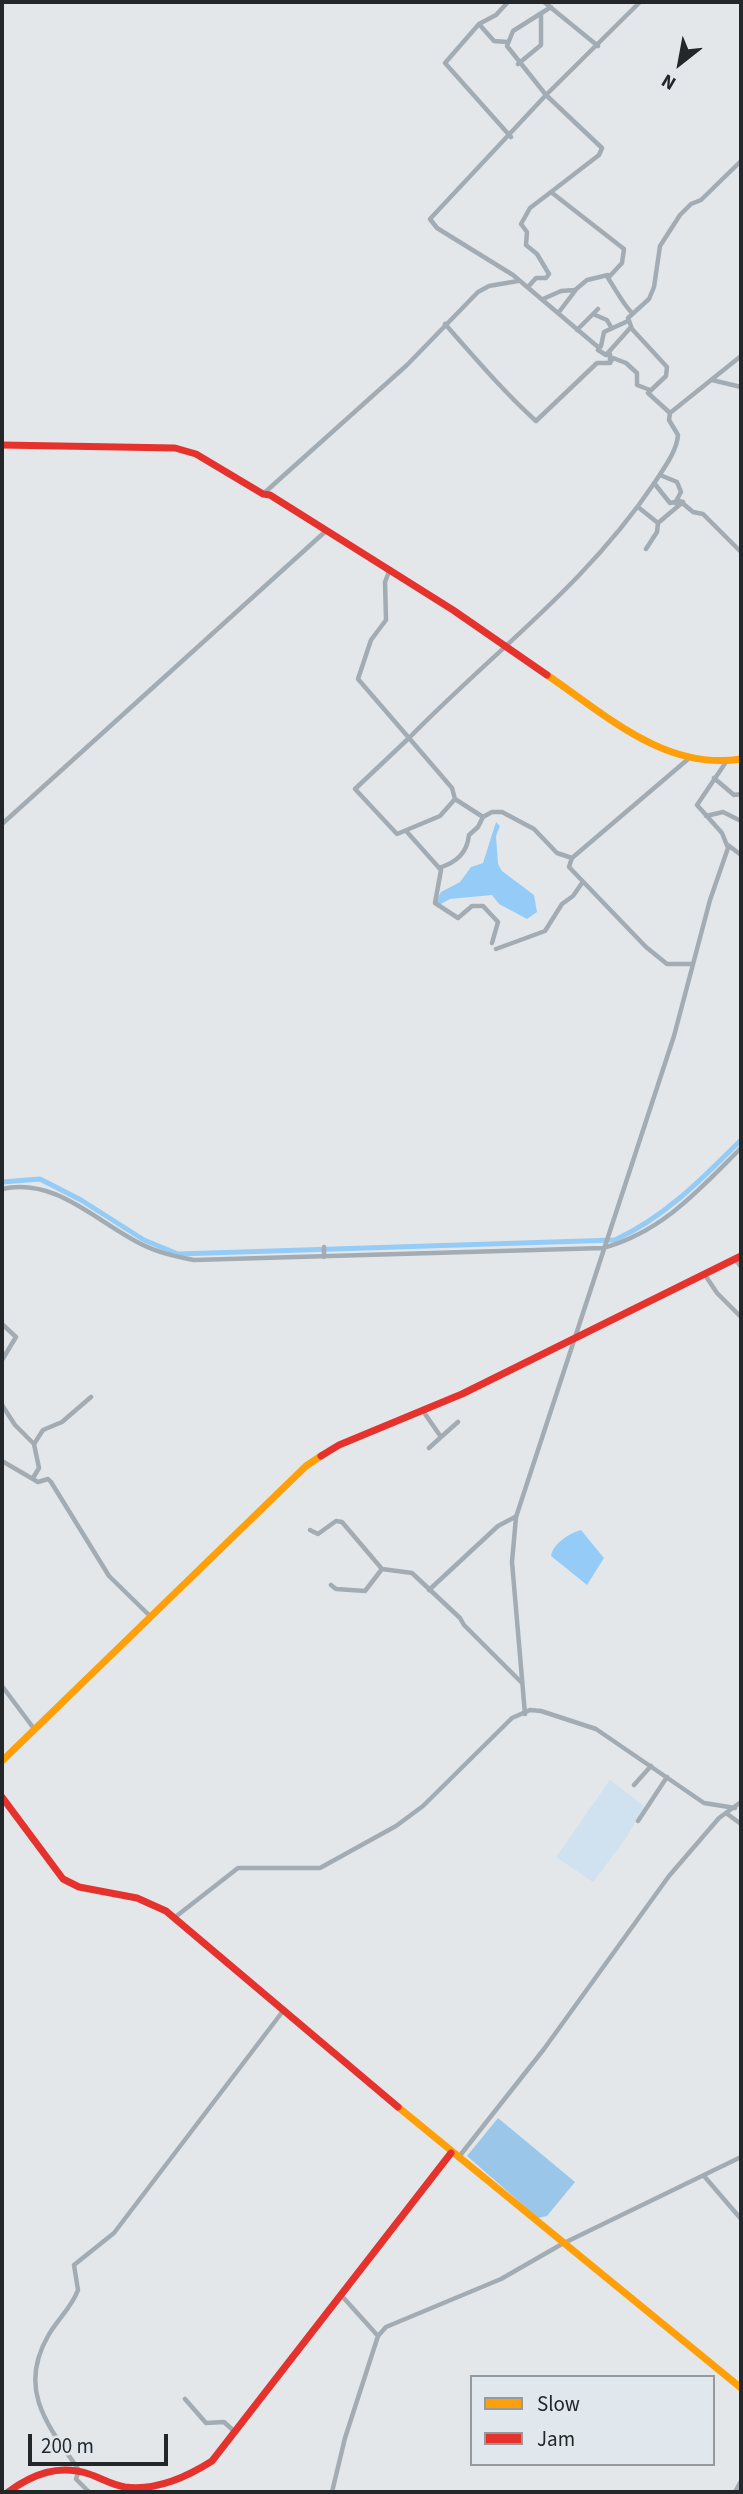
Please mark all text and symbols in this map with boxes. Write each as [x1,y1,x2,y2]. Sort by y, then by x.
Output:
north arrow [645,28,715,98]
text: N [657,67,681,96]
legend [470,2375,715,2466]
text: Slow [537,2389,580,2419]
scale bar [32,2420,172,2464]
text: Jam [537,2424,575,2454]
text: 200 m [41,2431,94,2461]

